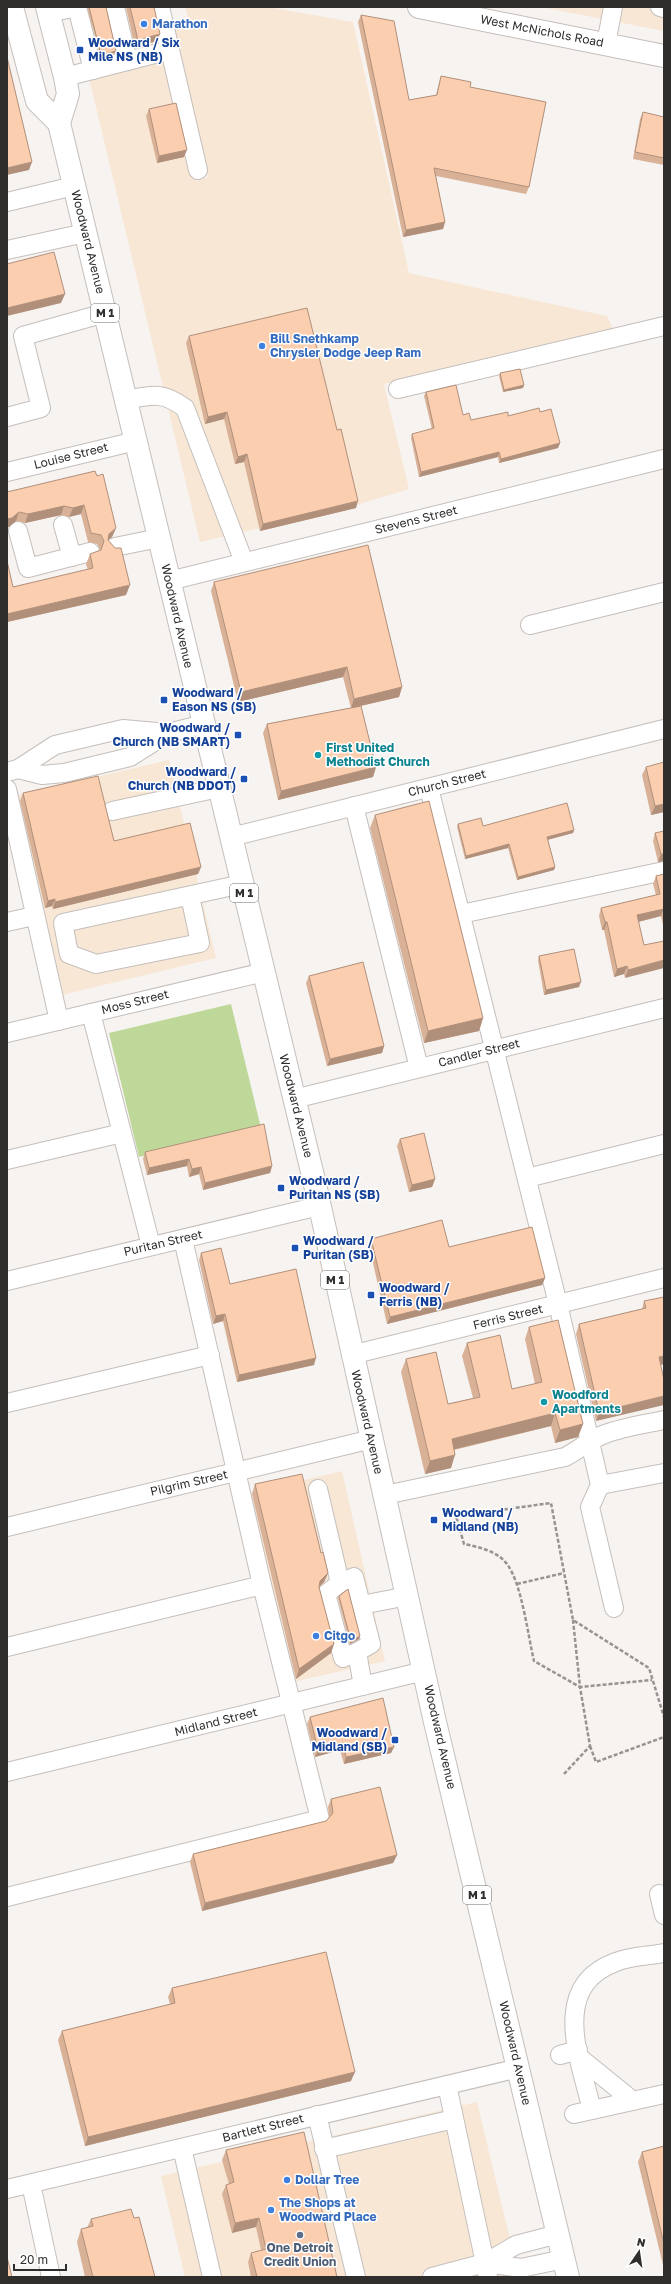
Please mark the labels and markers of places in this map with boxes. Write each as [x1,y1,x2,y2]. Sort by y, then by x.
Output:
place label: Marathon [152,16,208,31]
marker: Marathon [139,19,149,29]
place label: Woodward / Six Mile NS (NB) [88,35,180,64]
marker: Woodward / Six Mile NS (NB) [75,45,85,55]
place label: Bill Snethkamp Chrysler Dodge Jeep Ram [270,331,421,360]
marker: Bill Snethkamp Chrysler Dodge Jeep Ram [257,341,267,351]
place label: Woodward / Eason NS (SB) [172,685,256,714]
marker: Woodward / Eason NS (SB) [159,695,169,705]
place label: Woodward / Church (NB SMART) [112,720,230,749]
marker: Woodward / Church (NB SMART) [233,730,243,740]
place label: First United Methodist Church [326,740,430,769]
marker: First United Methodist Church [313,750,323,760]
place label: Woodward / Church (NB DDOT) [128,764,236,793]
marker: Woodward / Church (NB DDOT) [239,774,249,784]
place label: Woodward / Puritan NS (SB) [289,1173,380,1202]
marker: Woodward / Puritan NS (SB) [276,1183,286,1193]
place label: Woodward / Puritan (SB) [303,1233,374,1262]
marker: Woodward / Puritan (SB) [290,1243,300,1253]
place label: Woodward / Ferris (NB) [379,1280,450,1309]
marker: Woodward / Ferris (NB) [366,1290,376,1300]
place label: Woodford Apartments [552,1387,621,1416]
marker: Woodford Apartments [539,1397,549,1407]
place label: Woodward / Midland (NB) [442,1505,519,1534]
marker: Woodward / Midland (NB) [429,1515,439,1525]
place label: Citgo [324,1628,355,1643]
marker: Citgo [311,1631,321,1641]
place label: Woodward / Midland (SB) [311,1725,387,1754]
marker: Woodward / Midland (SB) [390,1735,400,1745]
place label: Dollar Tree [295,2172,359,2187]
marker: Dollar Tree [282,2175,292,2185]
place label: The Shops at Woodward Place [279,2195,377,2224]
marker: The Shops at Woodward Place [266,2205,276,2215]
marker: One Detroit Credit Union [295,2230,305,2240]
place label: One Detroit Credit Union [264,2240,336,2269]

